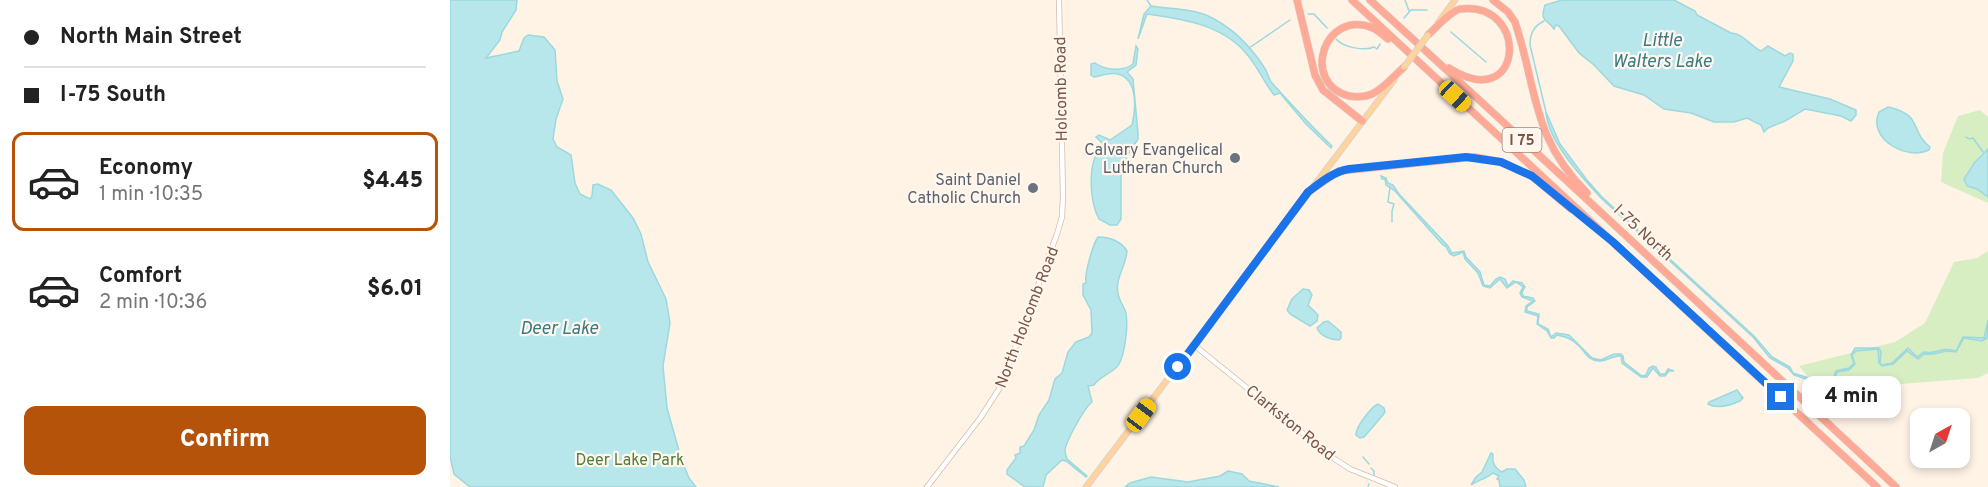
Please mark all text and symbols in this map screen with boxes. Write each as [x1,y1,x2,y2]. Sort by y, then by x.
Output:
text: North Main Street [60,24,242,51]
water label: Little Walters Lake [1612,30,1712,74]
street label: Holcomb Road [1051,36,1073,141]
car [1436,77,1474,115]
text: I-75 South [60,82,166,109]
road number: I 75 [1502,128,1542,152]
place label: Calvary Evangelical Lutheran Church [1084,141,1223,179]
marker: Calvary Evangelical Lutheran Church [1228,151,1242,165]
icon: car [27,155,81,209]
text: Economy [99,155,193,182]
text: $4.45 [362,168,423,195]
place label: Saint Daniel Catholic Church [907,171,1021,209]
marker: Saint Daniel Catholic Church [1026,181,1040,195]
text: 1 min · 10:35 [99,182,203,208]
street label: I-75 North [1609,201,1677,266]
street label: North Holcomb Road [992,244,1064,391]
icon: car [27,263,81,317]
text: Comfort [99,263,182,290]
text: $6.01 [367,276,423,303]
text: 2 min · 10:36 [99,290,207,316]
water label: Deer Lake [520,318,599,341]
route start [1164,353,1191,380]
callout: 4 min [1802,376,1901,418]
street label: Clarkston Road [1241,381,1339,466]
route end [1767,383,1794,410]
text: 4 min [1825,384,1878,410]
car [1123,395,1159,435]
button: Confirm [24,406,426,475]
north arrow [1910,408,1970,468]
map controls [1910,408,1970,468]
park label: Deer Lake Park [575,451,685,471]

